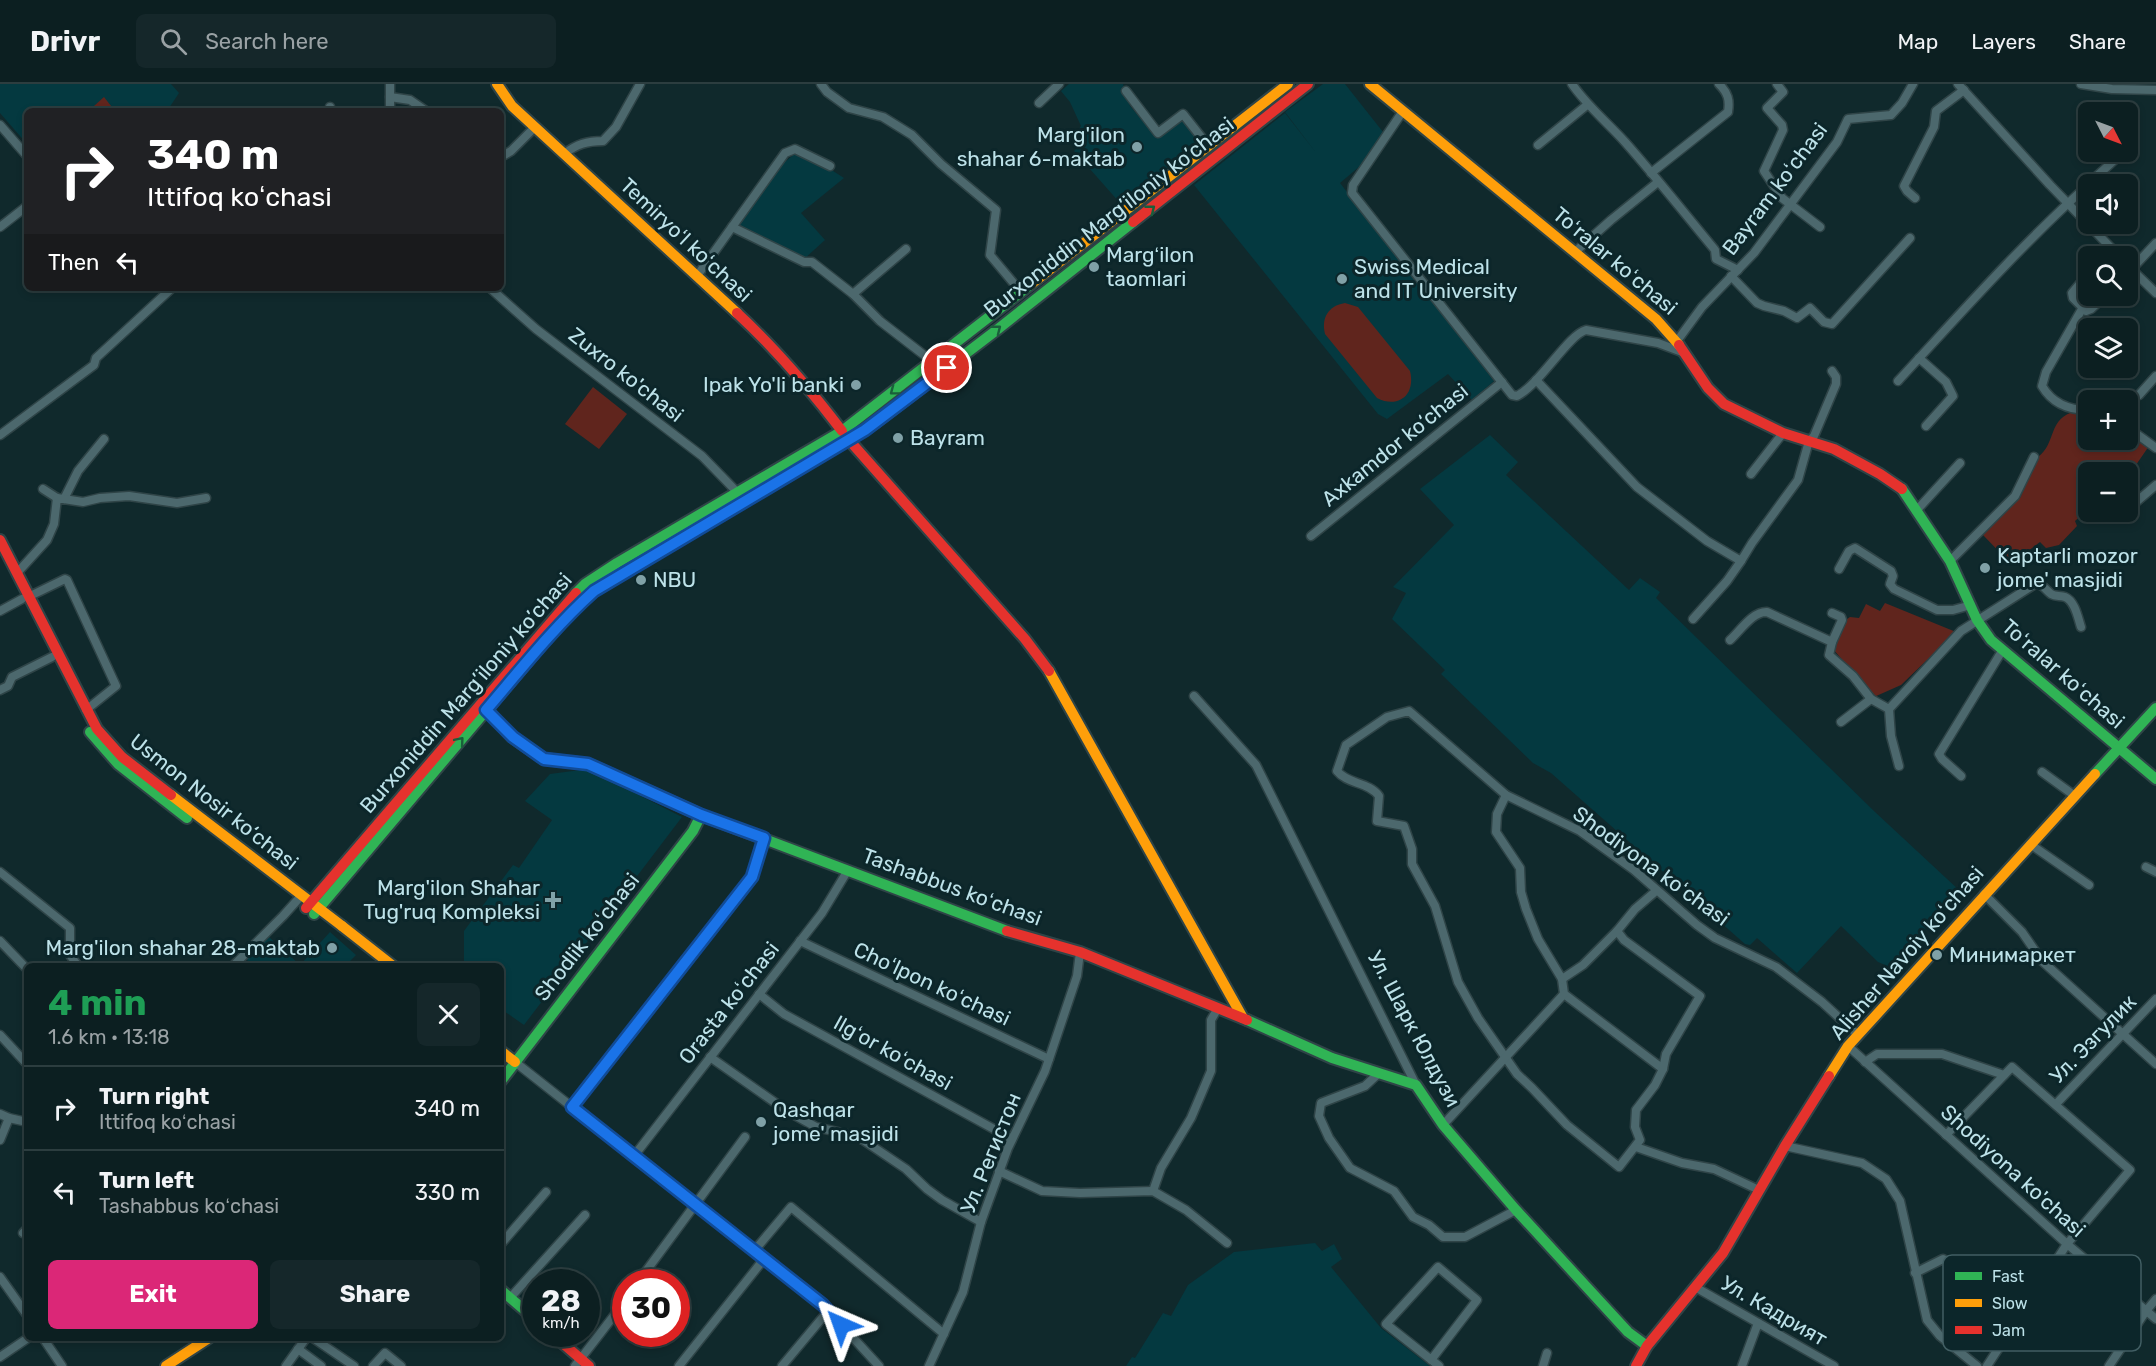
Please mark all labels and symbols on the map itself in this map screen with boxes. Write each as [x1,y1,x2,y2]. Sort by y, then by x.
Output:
north arrow [2078,102,2138,162]
street label: Burxoniddin Marg’iloniy ko’chasi [979,111,1239,322]
street label: Bayram koʻchasi [1717,118,1832,260]
place label: Marg'ilon shahar 6-maktab [957,122,1125,171]
marker: Marg'ilon shahar 6-maktab [1130,140,1144,154]
street label: Temiryoʻl koʻchasi [615,172,757,307]
street label: Toʻralar koʻchasi [1548,201,1683,320]
one-way arrow [1144,206,1155,217]
place label: Margʻilon taomlari [1106,242,1194,291]
place label: Swiss Medical and IT University [1354,254,1518,303]
marker: Margʻilon taomlari [1087,260,1101,274]
marker: Swiss Medical and IT University [1335,272,1349,286]
street label: Zuxro ko'chasi [564,322,689,427]
one-way arrow [990,326,1001,337]
pin [921,342,972,393]
place label: Ipak Yo'li banki [703,372,844,397]
marker: Ipak Yo'li banki [849,378,863,392]
street label: Axkamdor ko‘chasi [1316,378,1473,511]
one-way arrow [890,384,901,395]
place label: Bayram [910,425,985,450]
marker: Bayram [891,431,905,445]
place label: Kaptarli mozor jome' masjidi [1996,543,2138,592]
marker: Kaptarli mozor jome' masjidi [1978,561,1992,575]
street label: Burxoniddin Marg’iloniy ko’chasi [354,567,577,818]
place label: NBU [653,567,696,592]
marker: NBU [634,573,648,587]
street label: Toʻralar koʻchasi [1997,614,2130,734]
street label: Usmon Nosir ko‘chasi [125,728,303,875]
one-way arrow [453,737,464,748]
street label: Shodiyona koʻchasi [1568,801,1734,931]
street label: Tashabbus koʻchasi [859,842,1045,931]
street label: Alisher Navoiy koʻchasi [1825,861,1989,1044]
street label: Shodlik koʻchasi [529,868,644,1006]
place label: Marg'ilon Shahar Tug'ruq Kompleksi [363,875,540,924]
marker: Marg'ilon Shahar Tug'ruq Kompleksi [544,891,562,909]
place label: Marg'ilon shahar 28-maktab [46,935,320,960]
street label: Choʻlpon koʻchasi [850,936,1014,1031]
street label: Orasta koʻchasi [673,937,784,1069]
marker: Marg'ilon shahar 28-maktab [325,941,339,955]
place label: Минимаркет [1949,942,2076,967]
street label: Ул. Шарк Юлдузи [1363,946,1466,1111]
marker: Минимаркет [1930,948,1944,962]
street label: Ул. Эзгулик [2044,989,2141,1088]
street label: Ilgʻor koʻchasi [830,1010,957,1095]
street label: Ул. Регистон [955,1089,1026,1217]
place label: Qashqar jome' masjidi [772,1097,899,1146]
street label: Shodiyona ko'chasi [1936,1099,2091,1242]
marker: Qashqar jome' masjidi [754,1115,768,1129]
legend [1943,1255,2141,1351]
text: Fast [1992,1267,2024,1286]
speed limit sign: 30 [612,1269,690,1347]
street label: Ул. Кадрият [1717,1270,1832,1351]
position arrow [809,1293,873,1357]
text: Slow [1992,1294,2028,1313]
text: Jam [1992,1321,2025,1340]

